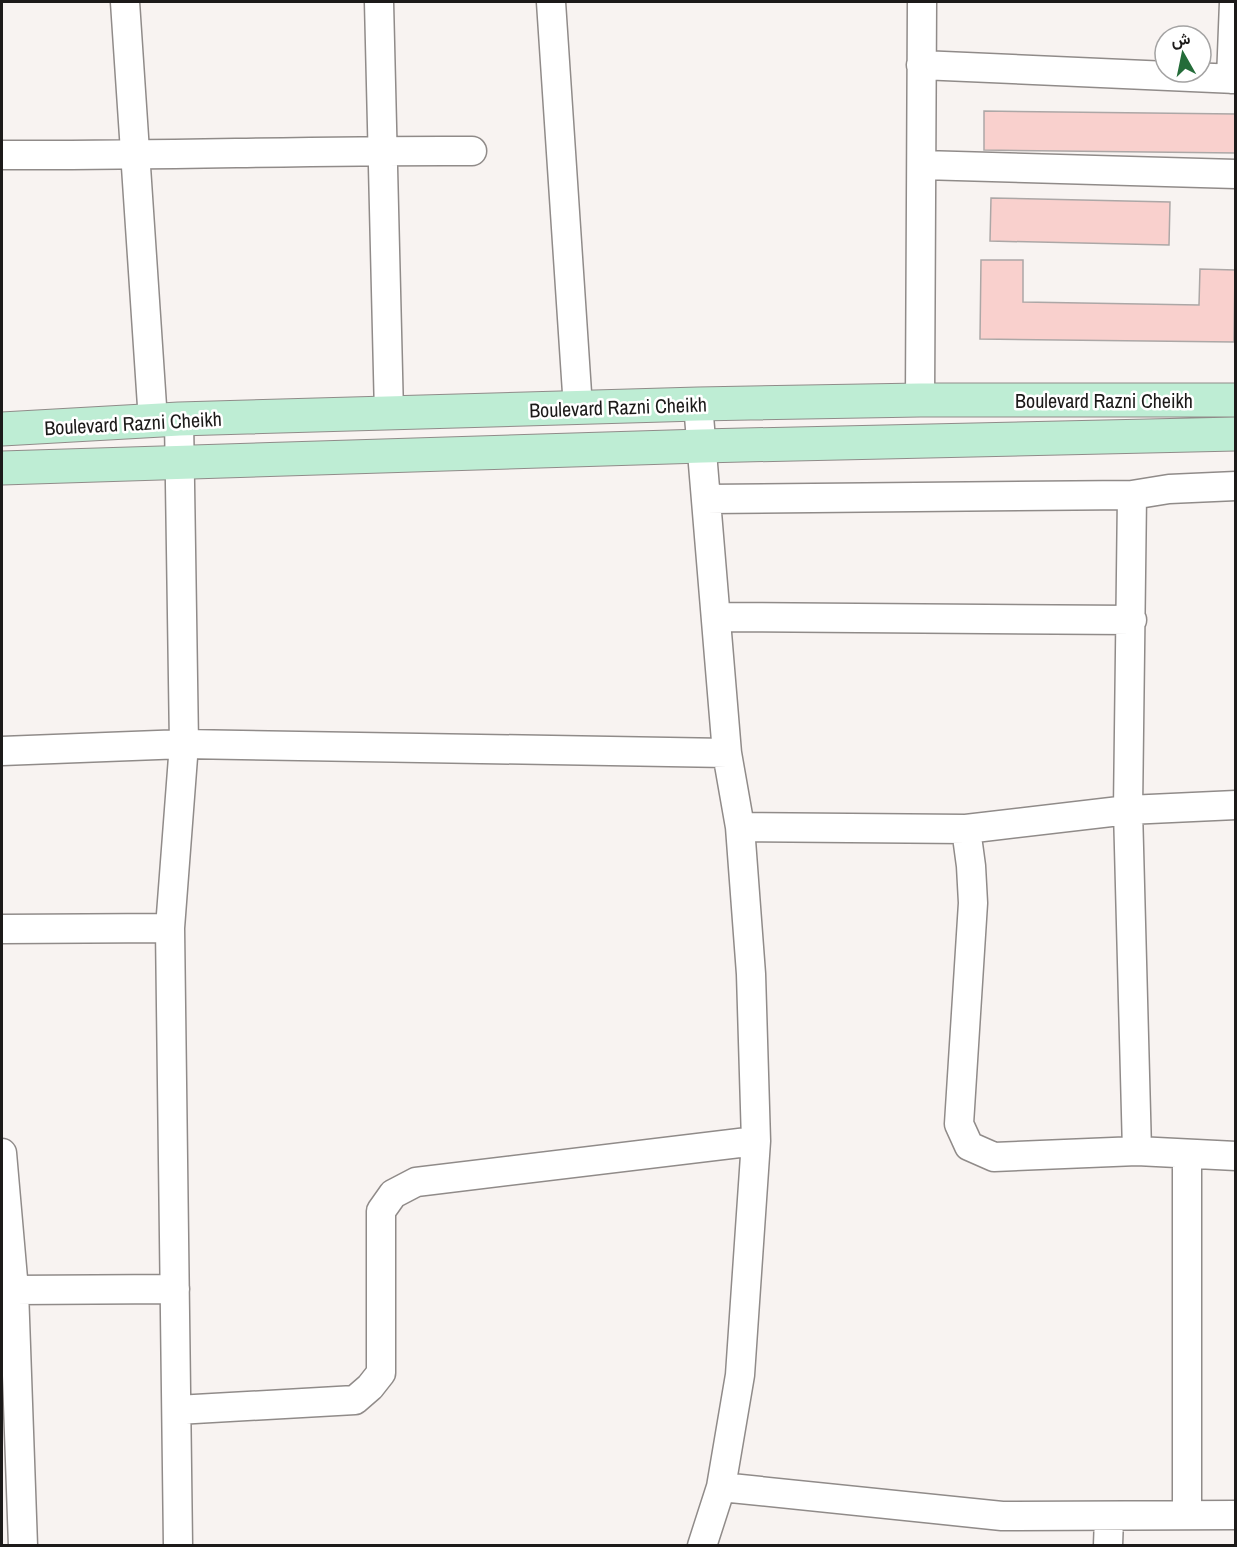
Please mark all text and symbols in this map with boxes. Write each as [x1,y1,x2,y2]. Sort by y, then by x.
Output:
north arrow [1153,24,1213,84]
text: ش [1169,27,1192,52]
street label: Boulevard Razni Cheikh [1015,387,1193,414]
street label: Boulevard Razni Cheikh [529,390,707,424]
street label: Boulevard Razni Cheikh [44,405,222,441]

